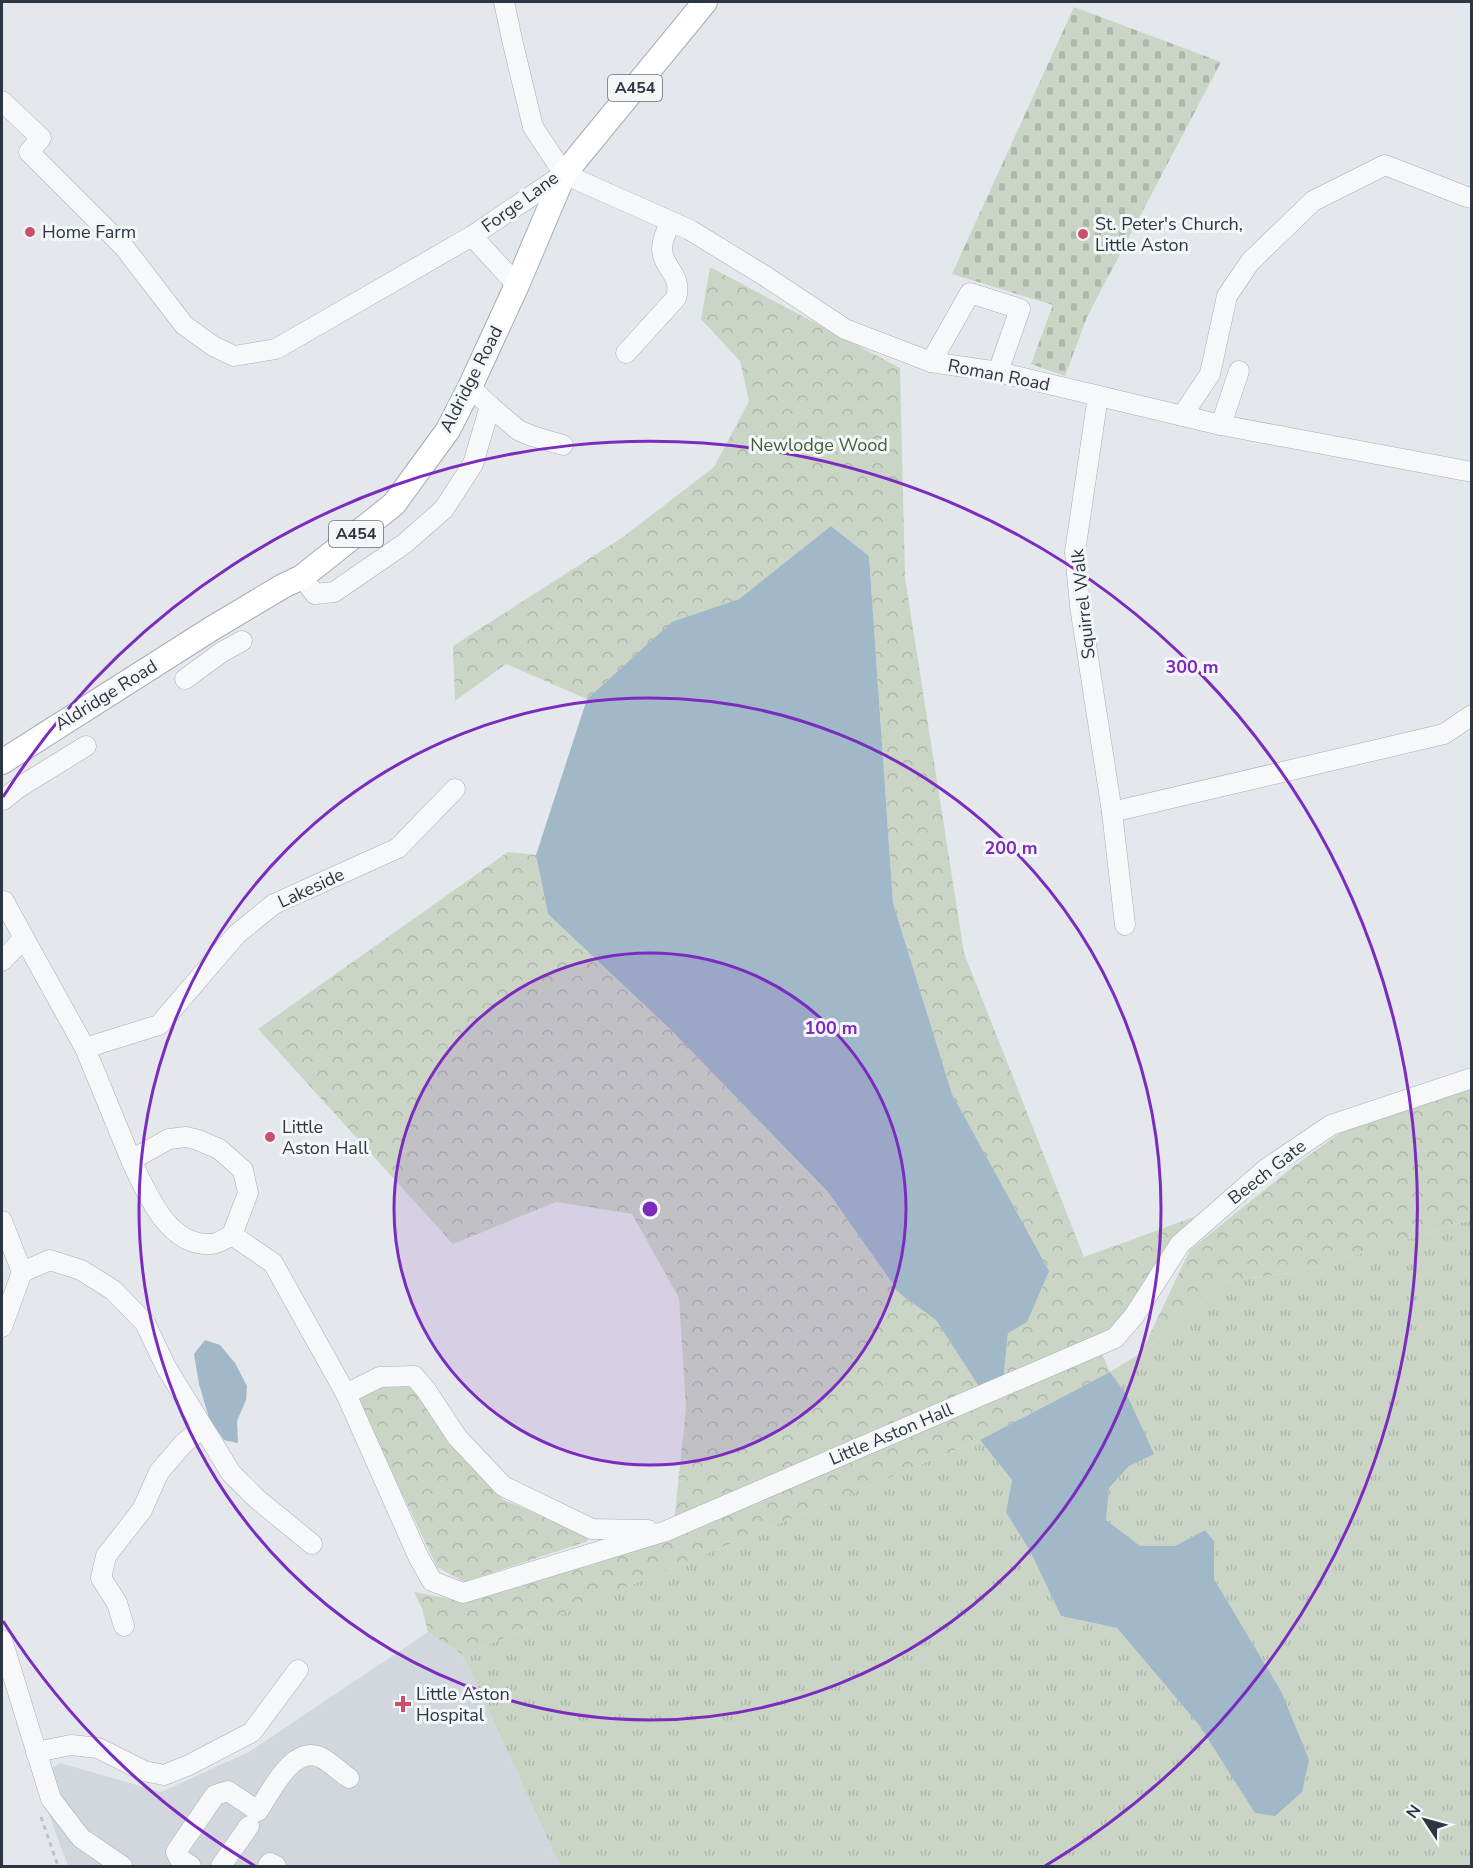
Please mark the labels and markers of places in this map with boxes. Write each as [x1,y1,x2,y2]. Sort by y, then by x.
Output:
place label: St. Peter's Church, Little Aston [1095,212,1243,257]
place label: Home Farm [42,220,136,244]
marker: Home Farm [23,225,37,239]
marker: St. Peter's Church, Little Aston [1076,227,1090,241]
place label: Little Aston Hall [282,1115,369,1160]
marker: Little Aston Hall [263,1130,277,1144]
centre of rings [640,1199,660,1219]
place label: Little Aston Hospital [416,1682,510,1727]
marker: Little Aston Hospital [394,1695,412,1713]

